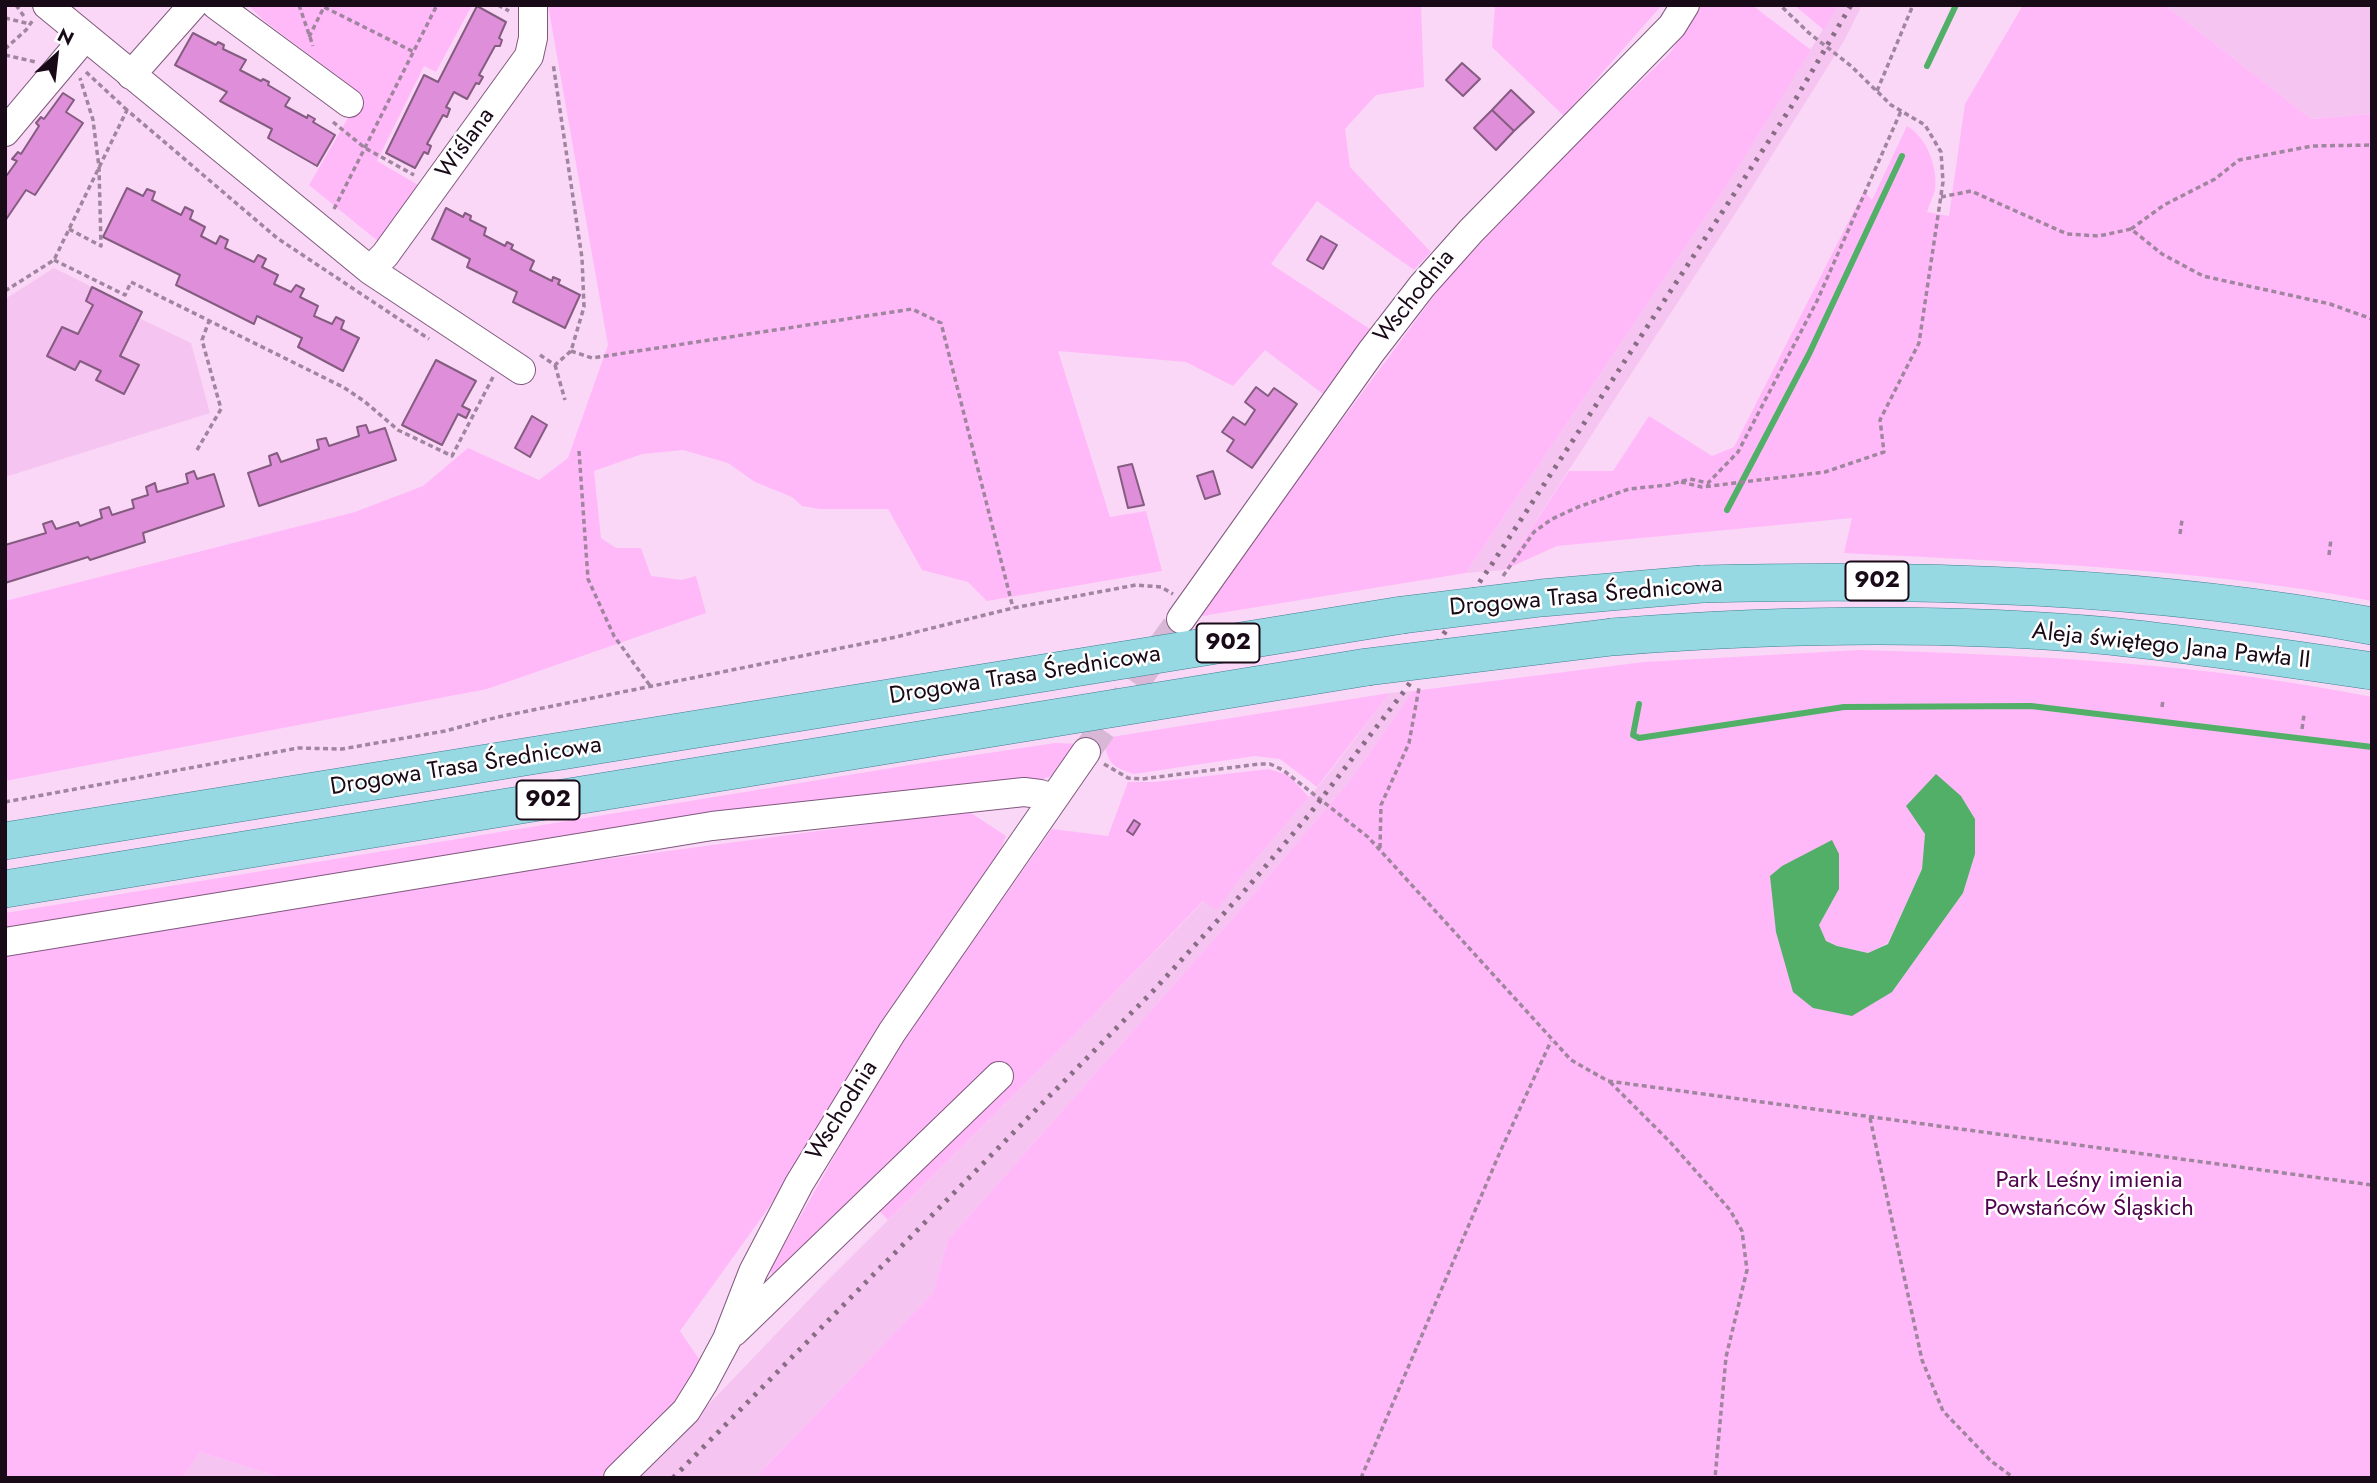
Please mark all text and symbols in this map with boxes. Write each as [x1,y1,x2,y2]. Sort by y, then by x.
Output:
north arrow [21,21,91,91]
text: N [53,21,79,52]
street label: Wiślana [431,103,501,185]
street label: Wschodnia [1368,244,1462,350]
road number: 902 [1846,562,1909,600]
street label: Drogowa Trasa Średnicowa [1448,571,1724,623]
street label: Aleja świętego Jana Pawła II [2030,618,2312,676]
road number: 902 [1196,624,1260,663]
street label: Drogowa Trasa Średnicowa [887,640,1163,712]
street label: Drogowa Trasa Średnicowa [328,731,604,803]
road number: 902 [516,780,580,820]
street label: Wschodnia [801,1056,885,1166]
park label: Park Leśny imienia Powstańców Śląskich [1984,1167,2194,1223]

